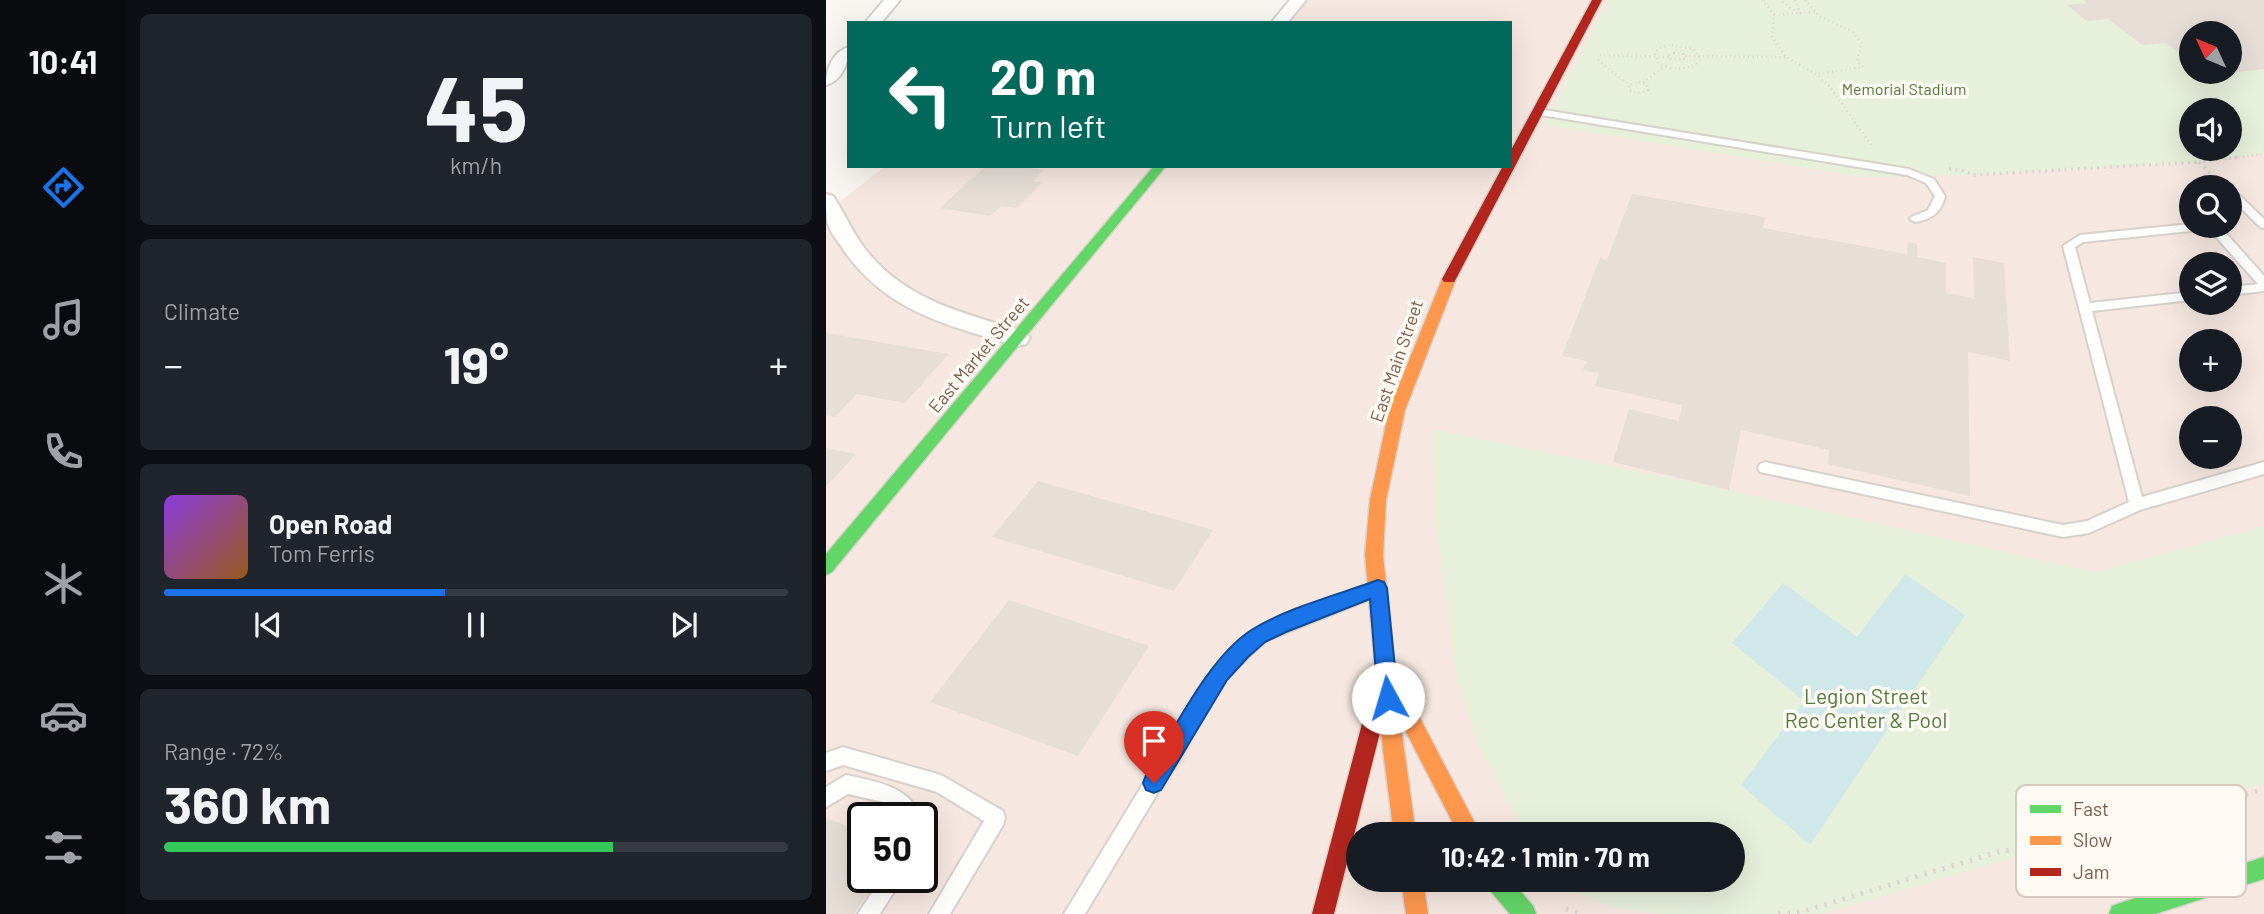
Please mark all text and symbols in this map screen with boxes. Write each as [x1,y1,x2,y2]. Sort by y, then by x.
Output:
north arrow [2179,21,2242,84]
map controls [2179,21,2242,469]
text: 10:41 [29,42,97,80]
text: 20 m [990,46,1096,105]
icon: left [875,49,966,140]
text: 45 [424,51,528,160]
park label: Memorial Stadium [1842,79,1966,98]
button: sound [2179,98,2242,161]
text: Turn left [990,106,1107,144]
text: km/h [450,151,502,179]
icon: directions [39,163,88,212]
button: search [2179,175,2242,238]
button: layers [2179,252,2242,315]
street label: East Market Street [923,292,1033,417]
icon: music [39,295,88,344]
text: Climate [164,297,240,325]
street label: East Main Street [1365,297,1427,425]
button: + [2179,329,2242,392]
text: 19° [443,332,509,394]
text: − [164,341,183,387]
text: + [769,341,788,387]
button: − [2179,406,2242,469]
icon: phone [39,427,88,476]
text: Open Road [269,508,392,539]
text: Tom Ferris [269,539,375,567]
icon: climate [39,559,88,608]
icon: previous [249,606,287,644]
icon: pause [457,606,495,644]
icon: next [665,606,703,644]
position arrow [1351,661,1425,735]
park label: Legion Street Rec Center & Pool [1785,683,1947,732]
icon: car [39,691,88,740]
pin [1124,711,1184,783]
icon: arrive [1135,722,1173,760]
text: Range · 72% [164,737,284,765]
text: 360 km [164,772,331,834]
legend [2016,785,2246,897]
text: Fast [2073,797,2109,820]
speed limit sign: 50 [847,802,938,893]
icon: filters [39,823,88,872]
text: Slow [2073,828,2112,851]
text: 10:42 · 1 min · 70 m [1441,841,1650,872]
text: Jam [2073,860,2109,883]

